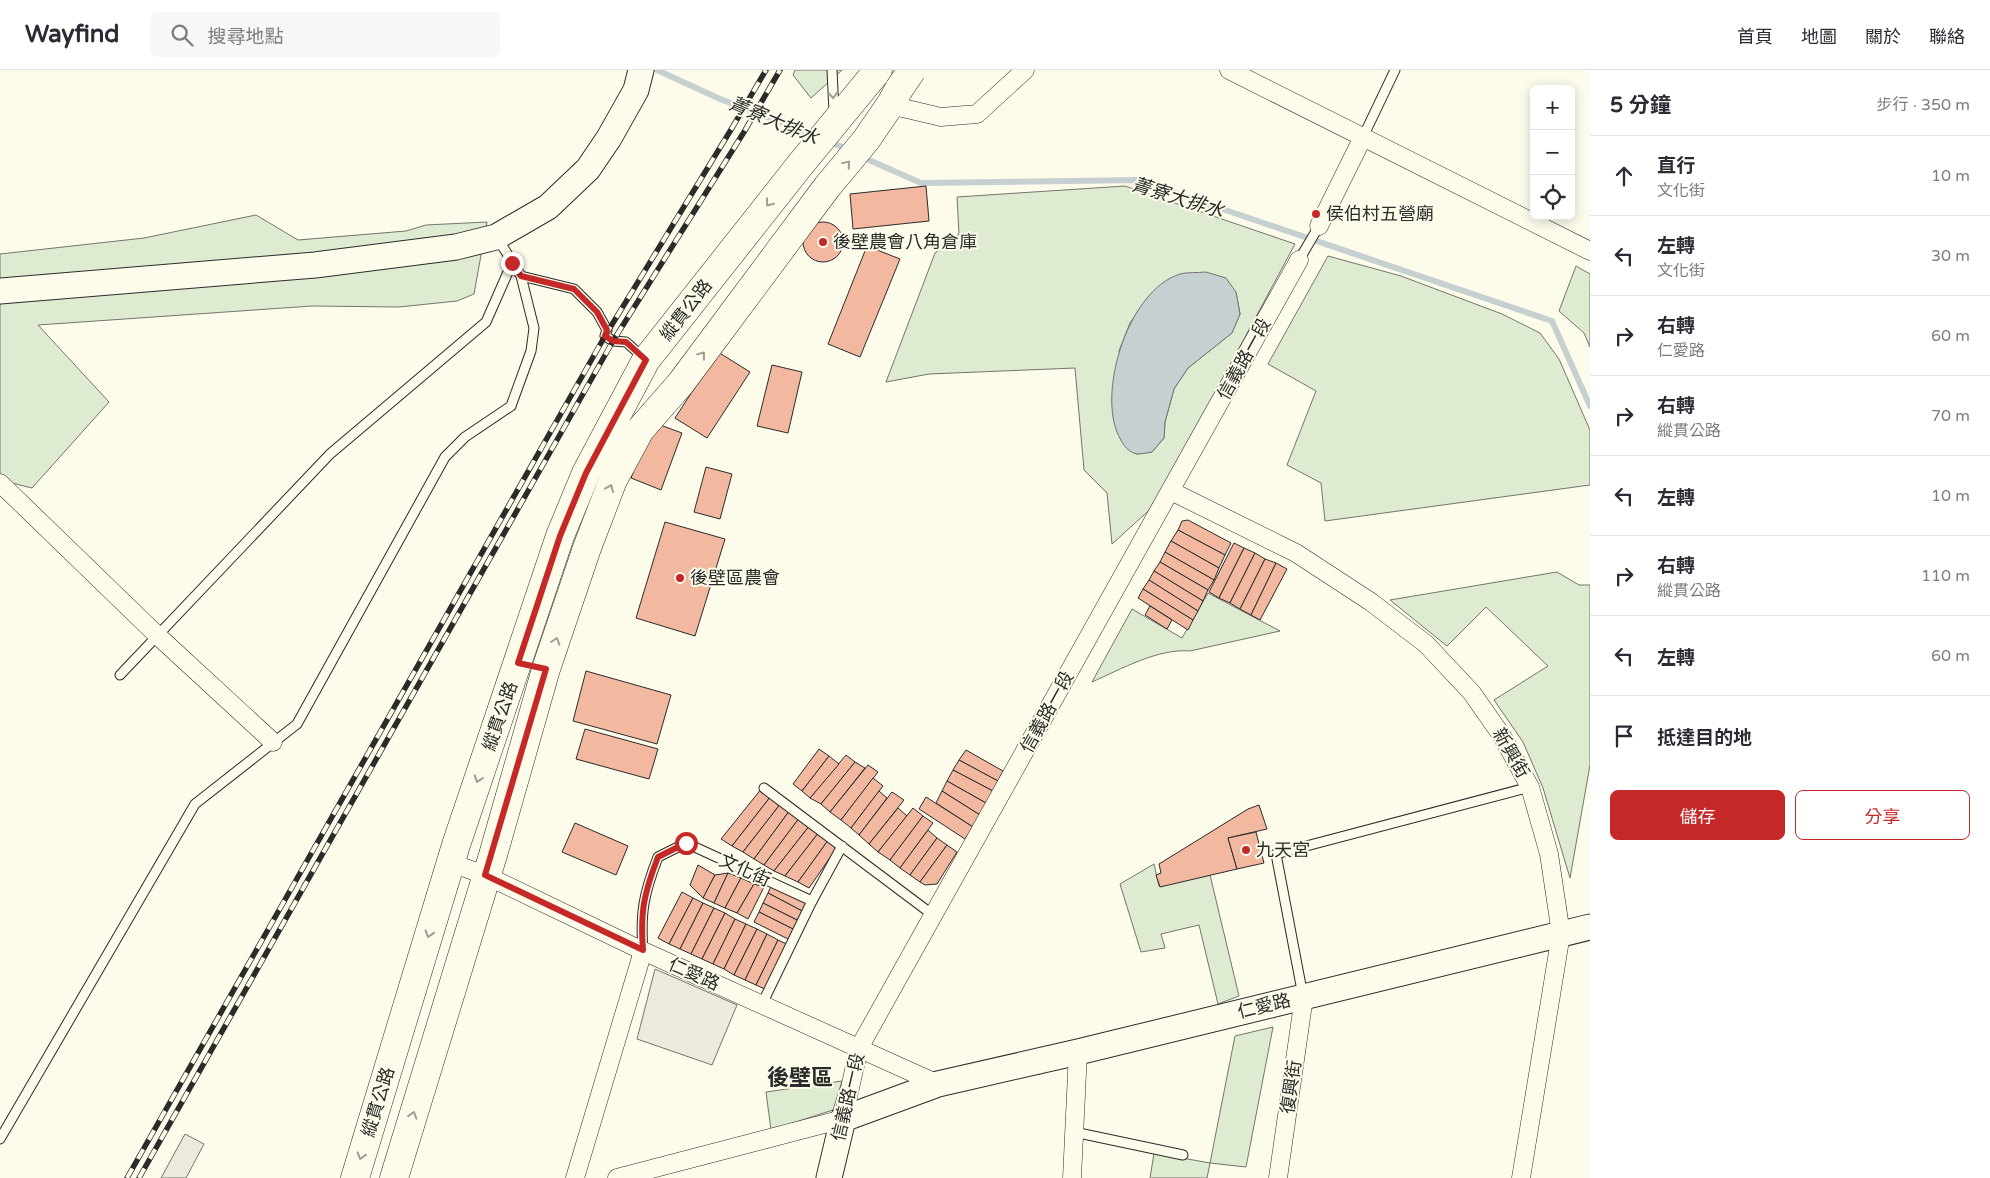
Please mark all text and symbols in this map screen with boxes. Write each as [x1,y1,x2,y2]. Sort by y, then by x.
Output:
search box [150,12,500,57]
text: Wayfind [25,20,120,49]
icon: search [168,21,196,49]
text: 搜尋地點 [208,26,284,48]
text: 首頁 [1737,26,1773,48]
text: 地圖 [1801,26,1837,48]
text: 關於 [1865,26,1901,48]
text: 聯絡 [1929,26,1965,48]
map controls [1530,85,1575,220]
button: + [1530,85,1575,130]
water label: 菁寮大排水 [726,92,823,150]
one-way arrow [828,92,839,100]
text: 5 分鐘 [1610,93,1671,118]
text: 步行 · 350 m [1877,95,1970,115]
button: − [1530,130,1575,175]
text: 直行 [1657,155,1695,177]
one-way arrow [841,160,850,169]
icon: ahead [1610,162,1638,190]
text: 10 m [1931,166,1970,186]
water label: 菁寮大排水 [1129,174,1227,223]
button: locate [1530,175,1575,220]
text: 文化街 [1657,181,1705,201]
one-way arrow [767,197,775,206]
place label: 侯伯村五營廟 [1326,203,1434,225]
marker: 侯伯村五營廟 [1310,208,1322,220]
place label: 後壁農會八角倉庫 [833,231,977,253]
text: 左轉 [1657,235,1695,257]
marker: 後壁農會八角倉庫 [817,236,829,248]
icon: left [1610,242,1638,270]
text: 30 m [1931,246,1970,266]
route end [501,252,524,275]
text: 文化街 [1657,261,1705,281]
street label: 縱貫公路 [655,275,717,345]
street label: 信義路一段 [1213,314,1275,404]
text: 右轉 [1657,315,1695,337]
icon: right [1610,322,1638,350]
text: 60 m [1931,326,1970,346]
text: 仁愛路 [1657,341,1705,361]
one-way arrow [696,351,705,361]
text: 右轉 [1657,395,1695,417]
icon: right [1610,402,1638,430]
text: 70 m [1931,406,1970,426]
text: 縱貫公路 [1657,421,1721,441]
icon: left [1610,482,1638,510]
one-way arrow [604,484,614,493]
text: 10 m [1931,486,1970,506]
text: 左轉 [1657,487,1695,509]
text: 右轉 [1657,555,1695,577]
icon: right [1610,562,1638,590]
text: 110 m [1921,566,1970,586]
place label: 後壁區農會 [690,567,780,589]
marker: 後壁區農會 [674,572,686,584]
text: 縱貫公路 [1657,581,1721,601]
one-way arrow [550,637,560,645]
icon: left [1610,642,1638,670]
text: 60 m [1931,646,1970,666]
text: 左轉 [1657,647,1695,669]
street label: 信義路一段 [1016,667,1078,757]
street label: 縱貫公路 [478,678,522,754]
icon: arrive [1610,722,1638,750]
street label: 新興街 [1488,724,1534,782]
text: 抵達目的地 [1657,727,1752,749]
one-way arrow [474,775,484,783]
button: 儲存 [1610,790,1785,840]
button: 分享 [1795,790,1970,840]
route start [675,832,698,855]
place label: 九天宮 [1256,839,1310,861]
marker: 九天宮 [1240,844,1252,856]
street label: 文化街 [716,849,774,891]
one-way arrow [424,929,434,938]
street label: 仁愛路 [665,953,723,995]
street label: 仁愛路 [1235,989,1293,1023]
street label: 信義路一段 [827,1051,869,1143]
street label: 復興街 [1276,1059,1306,1115]
street label: 縱貫公路 [357,1064,399,1140]
district label: 後壁區 [767,1065,833,1091]
one-way arrow [407,1111,417,1119]
one-way arrow [357,1152,367,1160]

